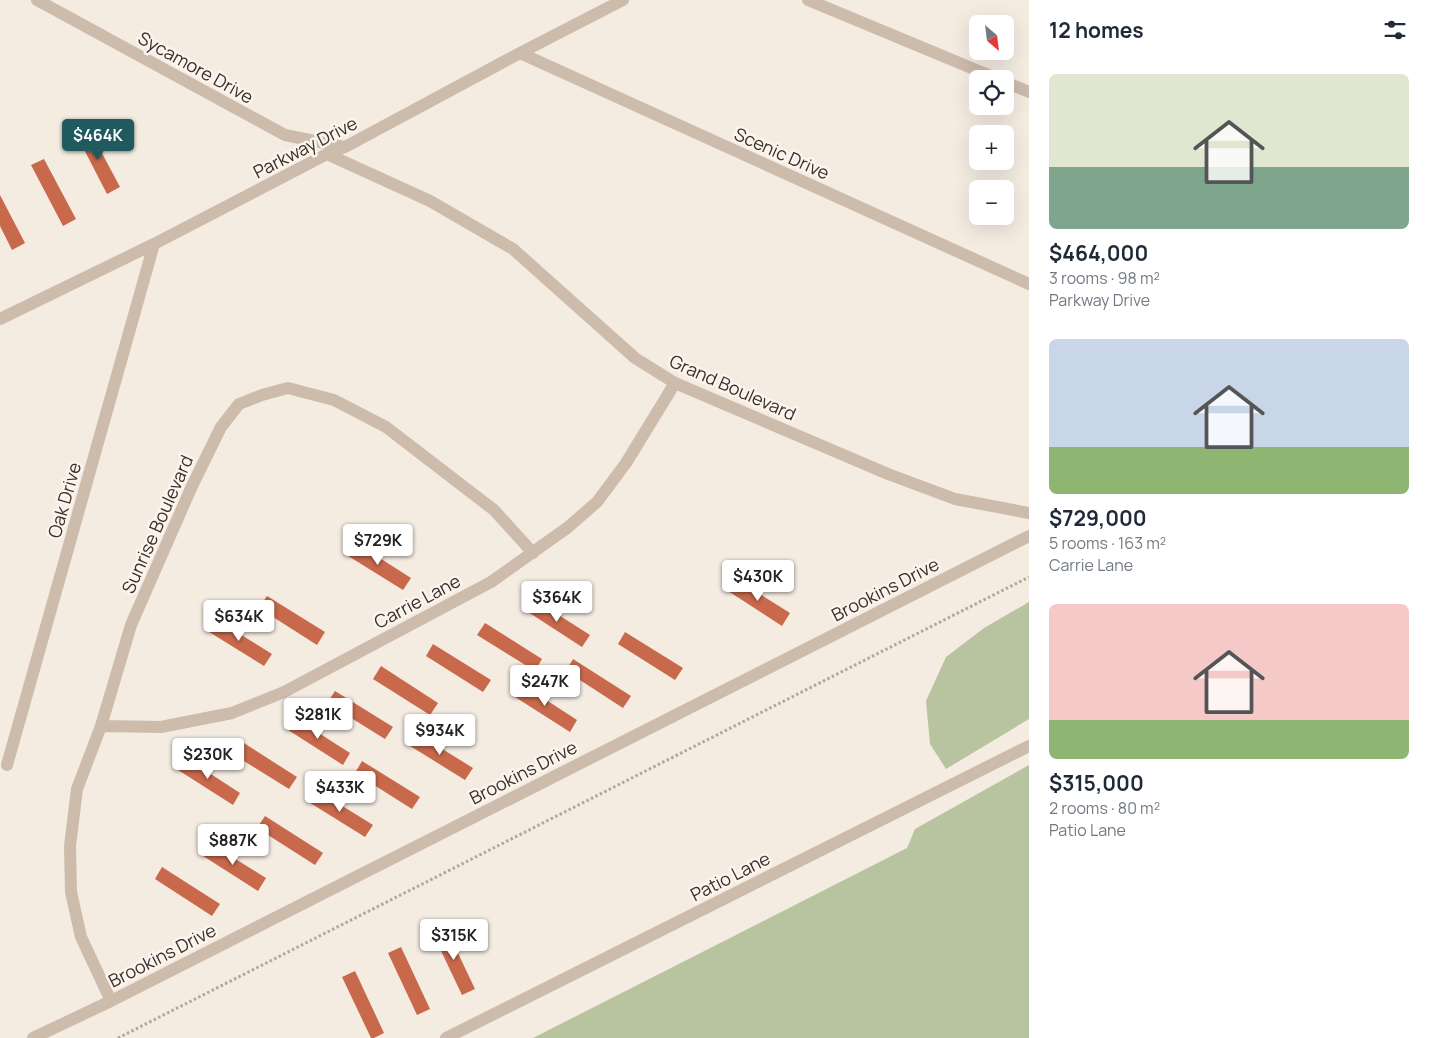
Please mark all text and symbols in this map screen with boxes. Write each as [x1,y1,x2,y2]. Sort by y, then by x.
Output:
north arrow [969,15,1014,60]
map controls [969,15,1014,225]
text: 12 homes [1049,16,1144,44]
icon: filters [1381,16,1409,44]
street label: Sycamore Drive [134,25,258,109]
button: locate [969,70,1014,115]
icon: home [1184,107,1274,197]
street label: Parkway Drive [249,110,361,184]
pin: $464K [63,119,133,161]
street label: Scenic Drive [731,121,833,185]
text: $464K [73,124,123,146]
button: + [969,125,1014,170]
button: − [969,180,1014,225]
text: $464,000 [1049,239,1148,267]
text: 3 rooms · 98 m² [1049,267,1160,289]
text: Parkway Drive [1049,289,1150,311]
street label: Grand Boulevard [666,348,800,426]
icon: home [1184,372,1274,462]
street label: Sunrise Boulevard [116,451,198,597]
street label: Oak Drive [42,459,86,541]
text: $729,000 [1049,504,1147,532]
pin: $729K [343,524,413,566]
text: $729K [354,529,402,551]
text: 5 rooms · 163 m² [1049,532,1166,554]
street label: Brookins Drive [827,552,943,626]
text: Carrie Lane [1049,554,1133,576]
pin: $430K [723,560,793,602]
text: $430K [733,565,783,587]
street label: Carrie Lane [370,568,464,634]
pin: $364K [522,580,592,623]
text: $364K [532,586,582,608]
pin: $634K [204,600,274,642]
text: $634K [214,605,264,627]
icon: home [1184,637,1274,727]
pin: $247K [510,664,580,707]
text: $247K [521,670,569,692]
pin: $281K [283,698,353,740]
text: $281K [295,703,341,725]
pin: $934K [405,714,475,756]
text: $934K [415,719,465,741]
street label: Brookins Drive [465,735,581,809]
pin: $230K [173,738,243,780]
text: $230K [183,743,233,765]
text: $315,000 [1049,769,1144,797]
pin: $433K [305,770,375,813]
text: $433K [316,776,364,798]
text: 2 rooms · 80 m² [1049,797,1160,819]
text: Patio Lane [1049,819,1126,841]
pin: $887K [198,824,268,866]
text: $887K [209,829,257,851]
street label: Patio Lane [686,846,774,906]
street label: Brookins Drive [104,918,220,992]
pin: $315K [419,918,489,961]
text: $315K [431,924,477,946]

